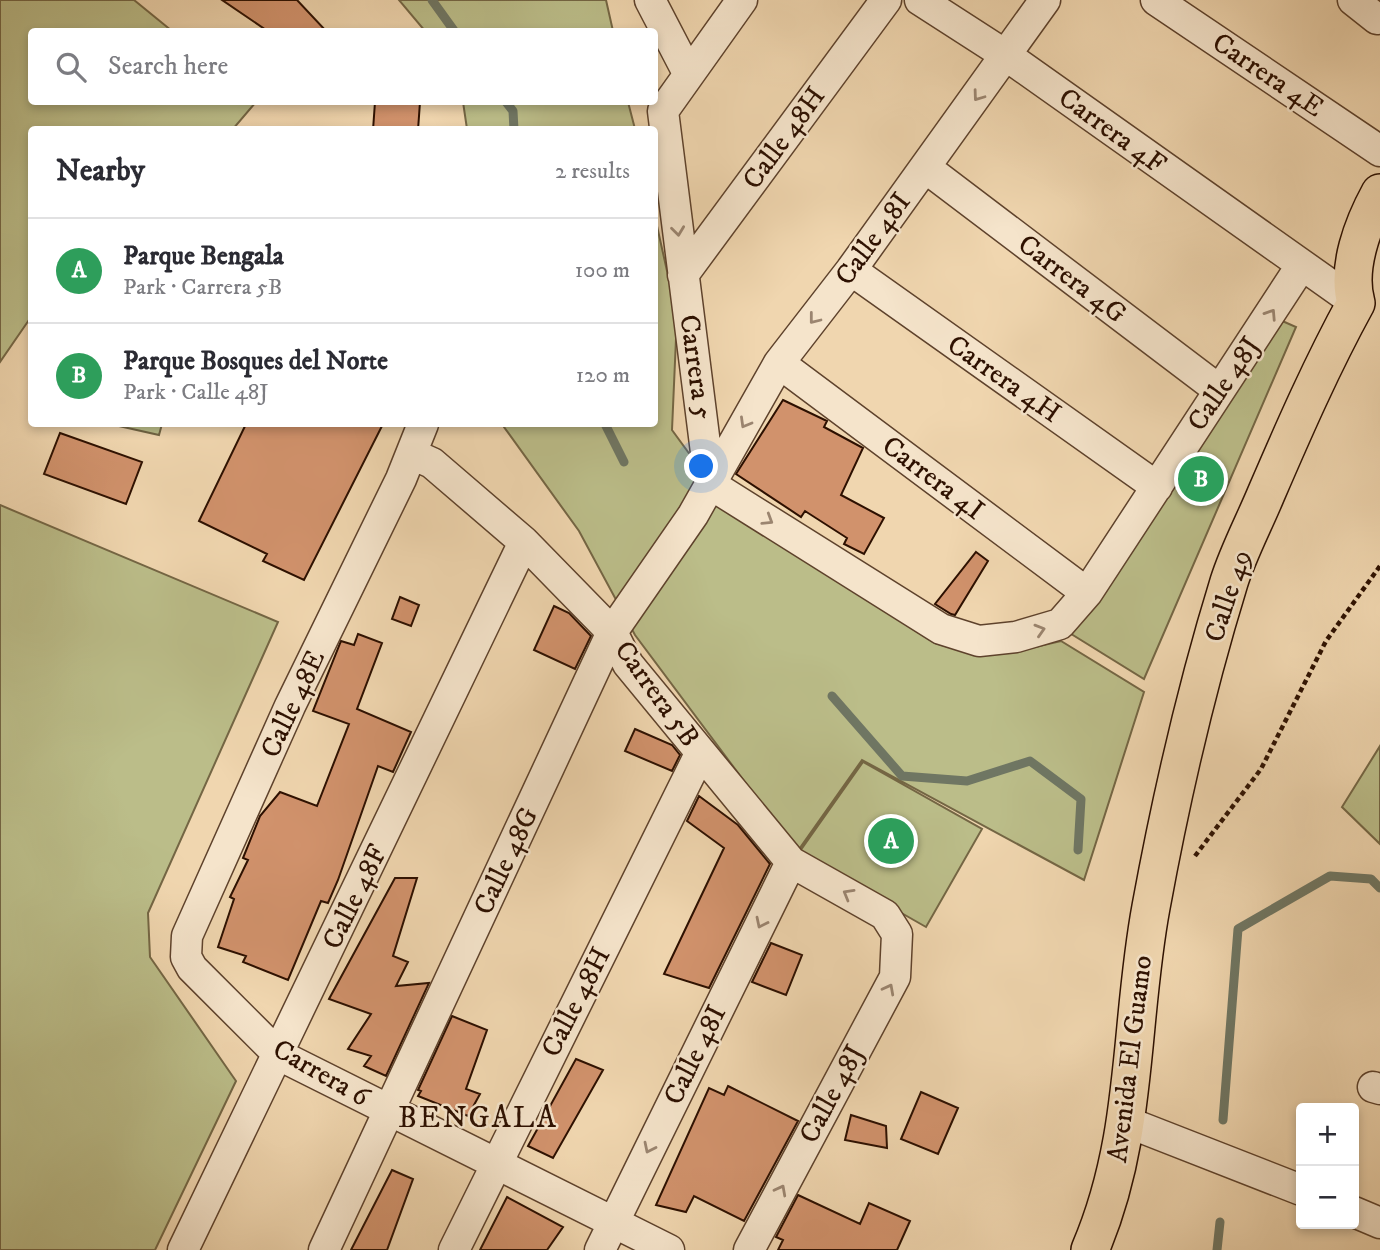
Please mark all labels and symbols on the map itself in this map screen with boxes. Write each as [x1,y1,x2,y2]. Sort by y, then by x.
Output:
street label: Carrera 4E [1205,25,1331,125]
street label: Calle 48H [735,80,833,196]
street label: Carrera 4F [1051,80,1173,182]
one-way arrow [974,88,986,101]
street label: Calle 48I [828,186,918,292]
one-way arrow [670,225,685,237]
street label: Carrera 4G [1011,227,1133,331]
one-way arrow [1262,308,1275,321]
one-way arrow [809,311,822,323]
street label: Carrera 5 [671,312,721,422]
street label: Carrera 4H [940,327,1068,431]
street label: Calle 48J [1180,330,1268,438]
one-way arrow [740,415,753,428]
street label: Carrera 4I [875,428,991,528]
your location [684,449,718,483]
pin: B [1178,453,1224,505]
one-way arrow [761,512,774,525]
street label: Calle 49 [1197,545,1259,647]
one-way arrow [1034,623,1046,638]
street label: Carrera 5B [607,634,707,754]
street label: Calle 48E [253,645,333,763]
street label: Calle 48G [466,802,546,920]
pin: A [868,815,914,867]
street label: Calle 48F [315,839,395,955]
one-way arrow [843,889,855,902]
one-way arrow [755,916,769,928]
street label: Calle 48H [534,941,618,1063]
street label: Avenida El Guamo [1100,953,1160,1165]
one-way arrow [880,984,894,996]
street label: Calle 48I [656,999,734,1111]
street label: Carrera 6 [266,1031,377,1115]
street label: Calle 48J [792,1039,872,1149]
district label: BENGALA [398,1100,558,1137]
one-way arrow [643,1141,657,1153]
one-way arrow [773,1185,787,1197]

